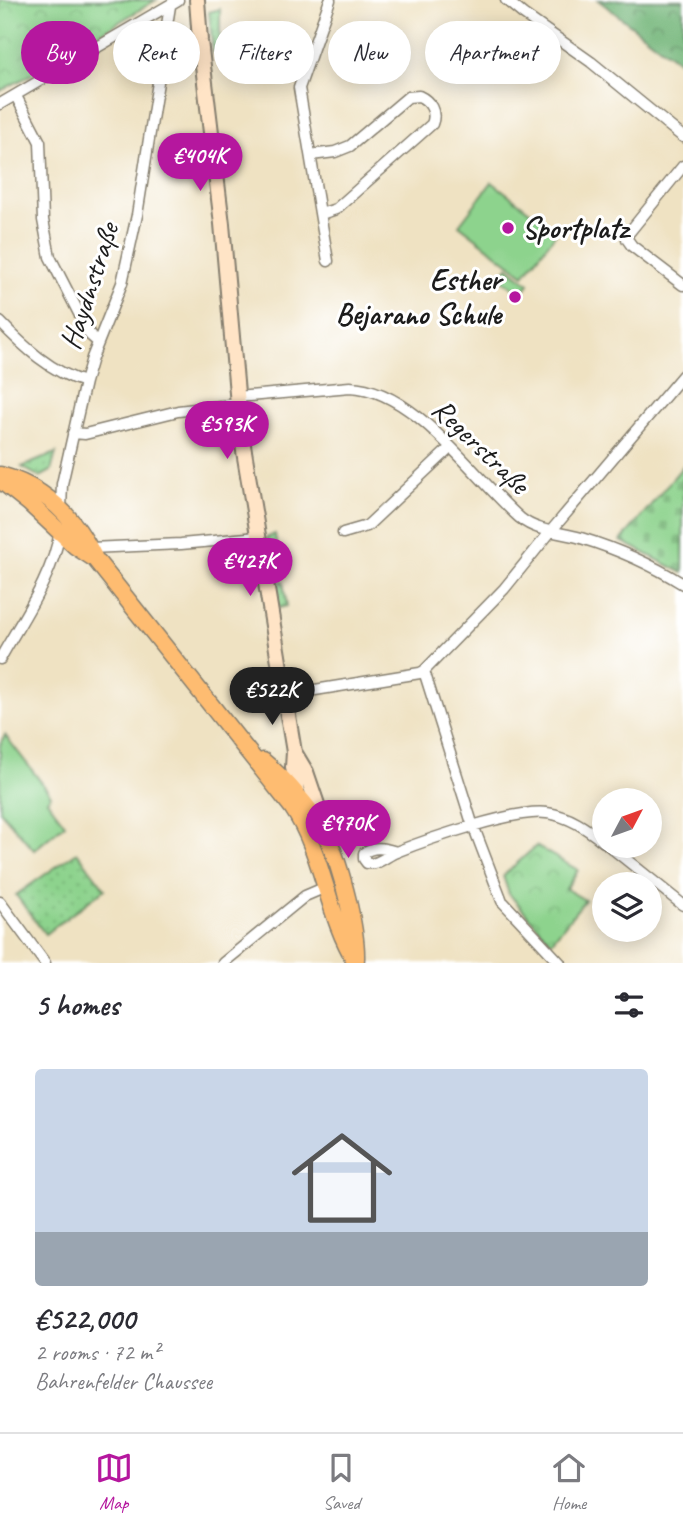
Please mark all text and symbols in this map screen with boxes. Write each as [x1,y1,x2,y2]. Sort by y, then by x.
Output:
chip: Buy [21,21,99,84]
chip: Rent [113,21,200,84]
chip: Filters [214,21,314,84]
chip: New [328,21,411,84]
chip: Apartment [425,21,561,84]
pin: €404K [151,134,249,193]
text: €404K [173,141,227,170]
place label: Sportplatz [522,209,632,247]
street label: Haydnstraße [51,216,128,354]
marker: Sportplatz [500,220,516,236]
place label: Esther Bejarano Schule [336,261,504,333]
marker: Esther Bejarano Schule [507,289,523,305]
street label: Regerstraße [424,390,540,504]
pin: €593K [178,402,276,461]
text: €593K [201,409,253,438]
pin: €427K [201,538,299,598]
text: €427K [224,546,277,575]
pin: €522K [223,668,321,727]
text: €522K [246,675,298,704]
north arrow [592,788,662,858]
map controls [592,788,662,942]
pin: €970K [299,800,397,860]
text: €970K [322,808,374,837]
button: layers [592,872,662,942]
text: 5 homes [35,986,119,1024]
icon: filters [610,986,648,1024]
icon: home [279,1115,405,1241]
text: €522,000 [35,1300,135,1338]
text: 2 rooms · 72 m² [35,1338,159,1367]
text: Bahrenfelder Chaussee [35,1367,212,1396]
tab: Map [95,1449,133,1515]
tab: Saved [322,1449,360,1515]
tab: Home [550,1449,588,1515]

